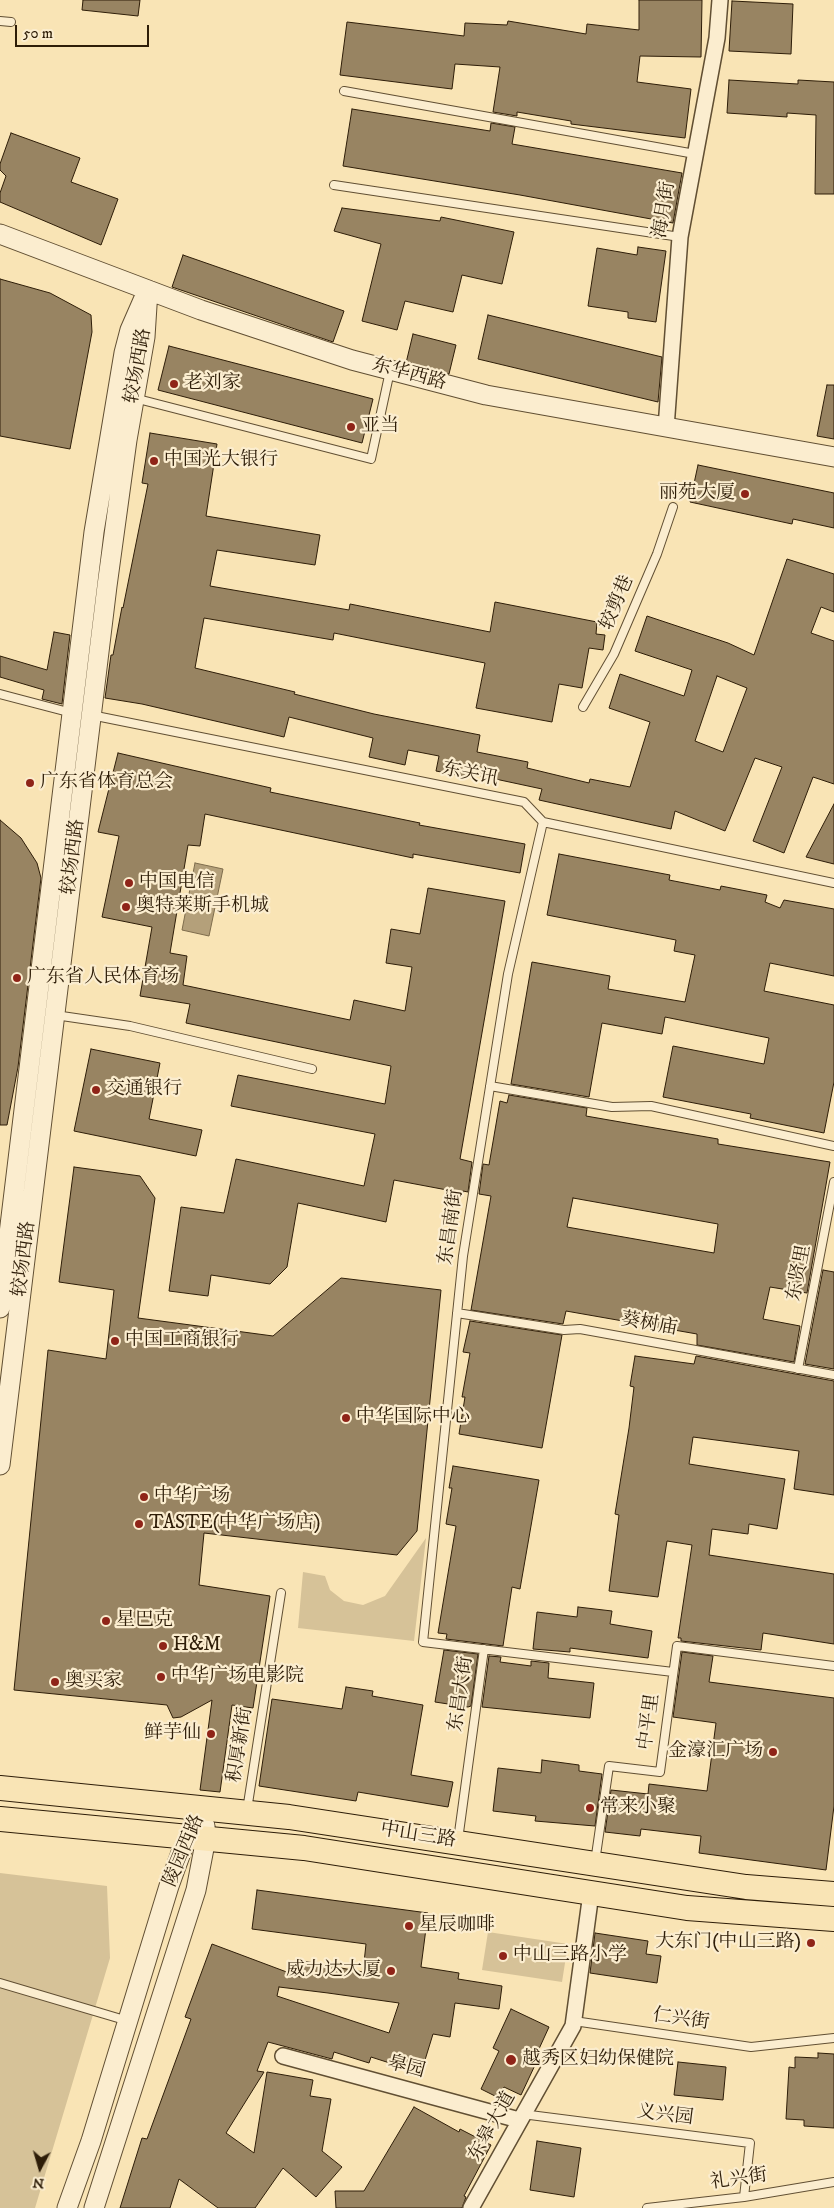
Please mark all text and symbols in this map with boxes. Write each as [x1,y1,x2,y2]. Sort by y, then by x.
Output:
scale bar [18,15,151,47]
text: 50 m [23,24,53,43]
street label: 海月街 [649,180,681,240]
street label: 较场西路 [121,327,157,405]
street label: 东华西路 [369,354,449,396]
place label: 老刘家 [184,373,241,395]
marker: 老刘家 [168,378,180,390]
place label: 亚当 [361,416,399,438]
marker: 亚当 [345,421,357,433]
place label: 中国光大银行 [164,450,278,472]
marker: 中国光大银行 [148,455,160,467]
place label: 丽苑大厦 [659,483,735,505]
marker: 丽苑大厦 [739,488,751,500]
street label: 较剪巷 [596,572,640,634]
street label: 东关讯 [440,758,500,792]
place label: 广东省体育总会 [40,772,173,794]
marker: 广东省体育总会 [24,777,36,789]
street label: 较场西路 [58,818,90,896]
place label: 中国电信 [139,872,215,894]
marker: 中国电信 [123,877,135,889]
place label: 奥特莱斯手机城 [136,896,269,918]
marker: 奥特莱斯手机城 [120,901,132,913]
place label: 广东省人民体育场 [27,967,179,989]
marker: 广东省人民体育场 [11,972,23,984]
place label: 交通银行 [106,1079,182,1101]
marker: 交通银行 [90,1084,102,1096]
street label: 东昌南街 [435,1188,469,1266]
street label: 较场西路 [9,1220,41,1298]
street label: 东贤里 [783,1243,817,1303]
street label: 葵树庙 [619,1309,679,1341]
place label: 中国工商银行 [125,1330,239,1352]
marker: 中国工商银行 [109,1335,121,1347]
place label: 中华国际中心 [356,1407,470,1429]
marker: 中华国际中心 [340,1412,352,1424]
place label: 中华广场 [154,1486,230,1508]
marker: 中华广场 [138,1491,150,1503]
place label: TASTE(中华广场店) [149,1513,320,1535]
marker: TASTE(中华广场店) [133,1518,145,1530]
place label: 星巴克 [116,1610,173,1632]
marker: 星巴克 [100,1615,112,1627]
place label: H&M [173,1635,221,1657]
marker: H&M [157,1640,169,1652]
street label: 东昌大街 [445,1655,479,1733]
place label: 中华广场电影院 [171,1666,304,1688]
place label: 奥买家 [65,1671,122,1693]
marker: 中华广场电影院 [155,1671,167,1683]
marker: 奥买家 [49,1676,61,1688]
street label: 中平里 [635,1692,665,1752]
street label: 积厚新街 [224,1706,258,1784]
place label: 鲜芋仙 [144,1723,201,1745]
marker: 鲜芋仙 [205,1728,217,1740]
place label: 金濠汇广场 [668,1741,763,1763]
marker: 金濠汇广场 [767,1746,779,1758]
place label: 常来小聚 [600,1797,676,1819]
marker: 常来小聚 [584,1802,596,1814]
street label: 陵园西路 [160,1812,210,1890]
street label: 中山三路 [379,1819,457,1853]
place label: 星辰咖啡 [419,1915,495,1937]
marker: 星辰咖啡 [403,1920,415,1932]
place label: 大东门(中山三路) [655,1932,801,1954]
marker: 大东门(中山三路) [805,1937,817,1949]
place label: 中山三路小学 [513,1945,627,1967]
marker: 中山三路小学 [497,1950,509,1962]
place label: 威力达大厦 [286,1960,381,1982]
marker: 威力达大厦 [385,1965,397,1977]
street label: 仁兴街 [651,2005,711,2035]
place label: 越秀区妇幼保健院 [522,2049,674,2071]
street label: 皋园 [385,2052,427,2084]
marker: 越秀区妇幼保健院 [504,2053,518,2067]
street label: 东皋大道 [465,2088,521,2166]
street label: 义兴园 [635,2101,695,2131]
north arrow [15,2143,65,2193]
street label: 礼兴街 [709,2165,769,2195]
text: N [32,2173,45,2192]

